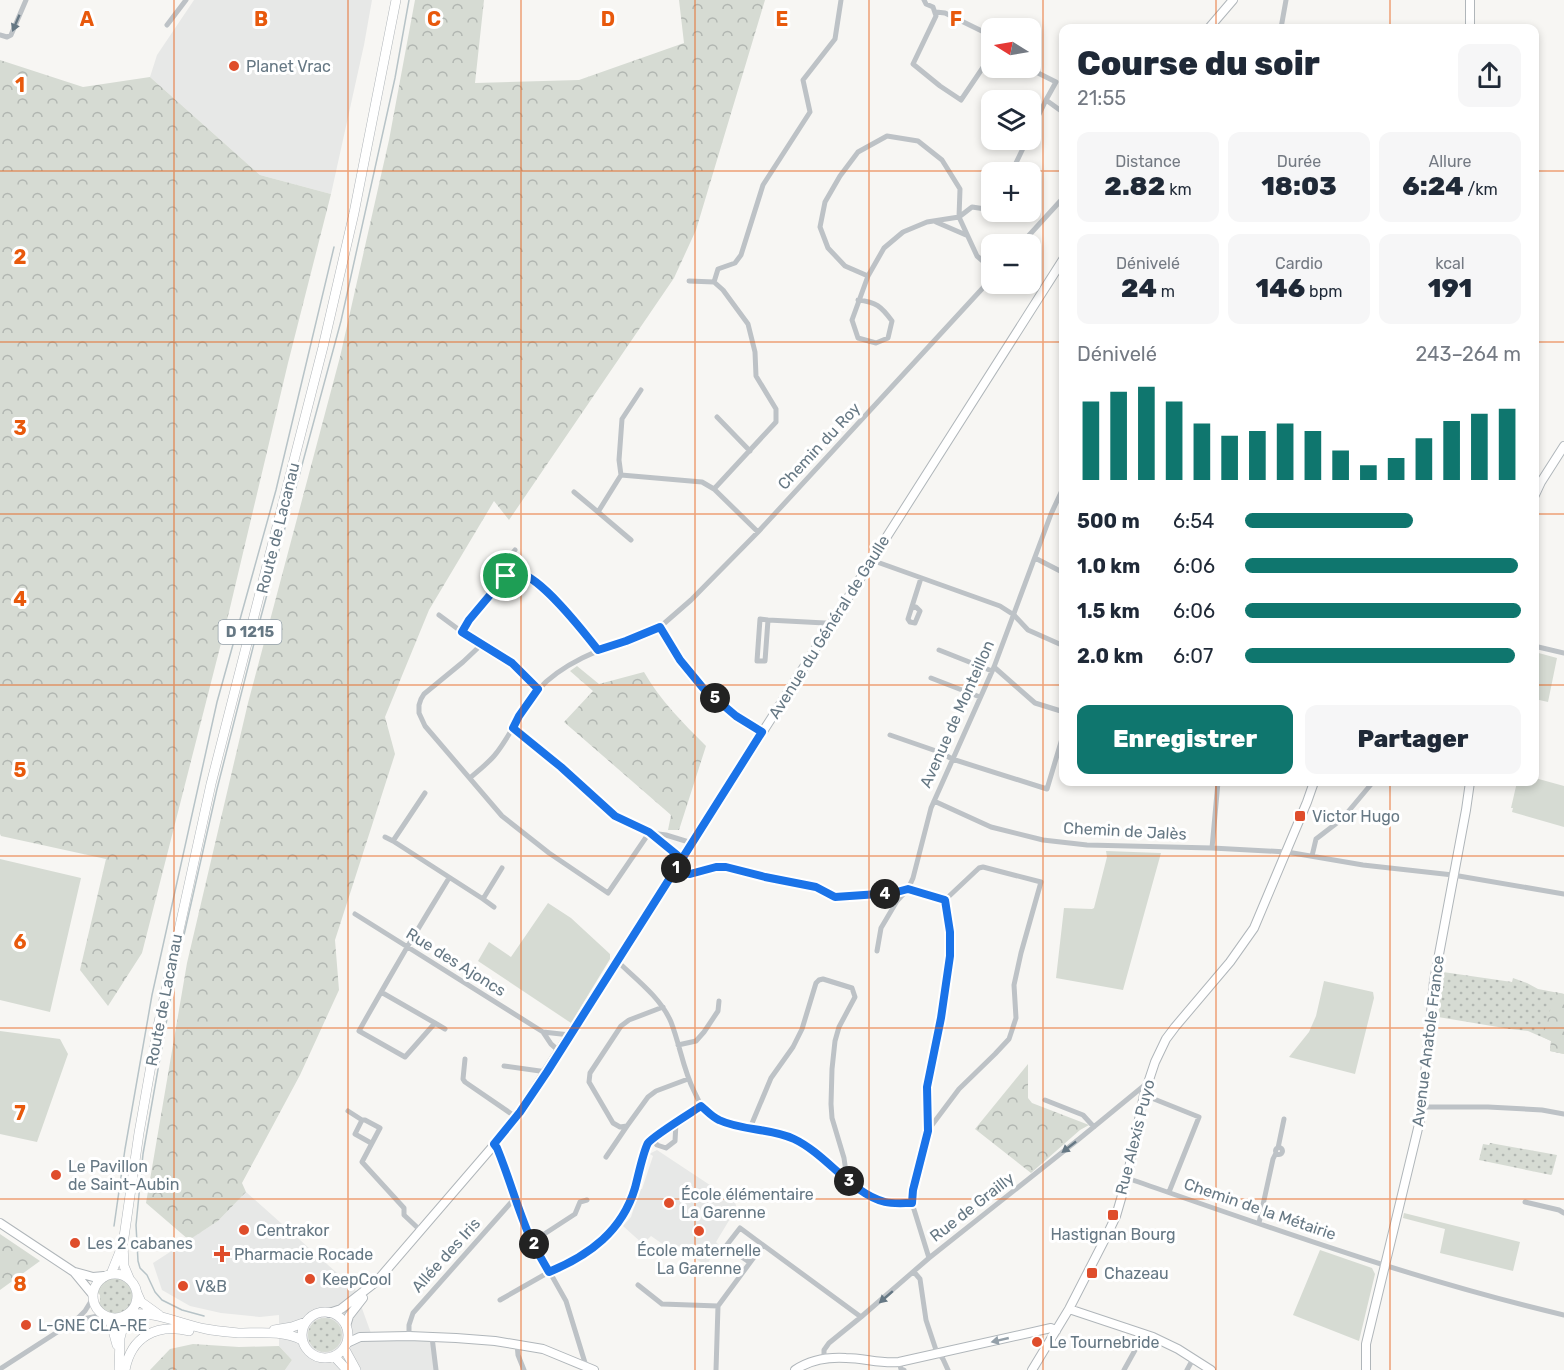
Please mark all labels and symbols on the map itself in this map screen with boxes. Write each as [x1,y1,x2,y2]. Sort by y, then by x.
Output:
text: A [80,7,95,31]
text: B [254,7,268,31]
text: C [427,7,441,31]
text: D [601,7,615,31]
text: E [776,7,788,31]
text: F [950,7,962,31]
one-way arrow [11,14,20,32]
north arrow [981,18,1041,78]
place label: Planet Vrac [246,57,331,76]
marker: Planet Vrac [227,59,241,73]
text: 1 [15,73,25,97]
text: 2 [14,245,27,269]
street label: Chemin du Roy [774,398,864,494]
text: 3 [13,416,27,440]
street label: Route de Lacanau [253,460,303,596]
street label: Avenue du Général de Gaulle [765,532,893,722]
pin [480,550,531,601]
text: 4 [13,587,27,611]
road number: D 1215 [218,620,282,644]
street label: Avenue de Monteillon [916,637,998,791]
pin: 5 [700,683,730,713]
text: 5 [14,758,27,782]
place label: Victor Hugo [1312,807,1400,826]
marker: Victor Hugo [1293,809,1307,823]
street label: Chemin de Jalès [1063,818,1187,844]
pin: 1 [661,853,691,883]
pin: 4 [870,879,900,909]
street label: Rue des Ajoncs [403,924,509,1000]
text: 6 [13,930,27,954]
street label: Route de Lacanau [142,932,186,1068]
street label: Avenue Anatole France [1408,954,1448,1128]
street label: Rue Alexis Puyo [1111,1077,1159,1197]
text: 7 [14,1101,26,1125]
one-way arrow [1062,1140,1077,1152]
place label: Le Pavillon de Saint-Aubin [68,1157,179,1194]
pin: 3 [834,1166,864,1196]
marker: Le Pavillon de Saint-Aubin [49,1168,63,1182]
street label: Rue de Grailly [926,1168,1018,1246]
street label: Chemin de la Métairie [1181,1174,1339,1244]
place label: École élémentaire La Garenne [681,1185,814,1222]
marker: École élémentaire La Garenne [662,1196,676,1210]
marker: Hastignan Bourg [1106,1208,1120,1222]
street label: Allée des Iris [408,1214,484,1296]
place label: Centrakor [256,1221,329,1240]
marker: Centrakor [237,1223,251,1237]
marker: École maternelle La Garenne [692,1224,706,1238]
place label: Hastignan Bourg [1050,1225,1176,1244]
pin: 2 [519,1229,549,1259]
place label: Les 2 cabanes [87,1234,193,1253]
marker: Les 2 cabanes [68,1236,82,1250]
place label: École maternelle La Garenne [637,1241,761,1278]
place label: Pharmacie Rocade [234,1245,373,1264]
marker: Pharmacie Rocade [215,1247,229,1261]
place label: Chazeau [1104,1264,1169,1283]
marker: Chazeau [1085,1266,1099,1280]
place label: KeepCool [322,1270,392,1289]
text: 8 [13,1272,27,1296]
marker: KeepCool [303,1272,317,1286]
place label: V&B [195,1277,227,1296]
marker: V&B [176,1279,190,1293]
one-way arrow [878,1290,894,1303]
place label: L-GNE CLA-RE [38,1316,147,1335]
marker: L-GNE CLA-RE [19,1318,33,1332]
place label: Le Tournebride [1049,1333,1160,1352]
marker: Le Tournebride [1030,1335,1044,1349]
one-way arrow [990,1336,1009,1345]

